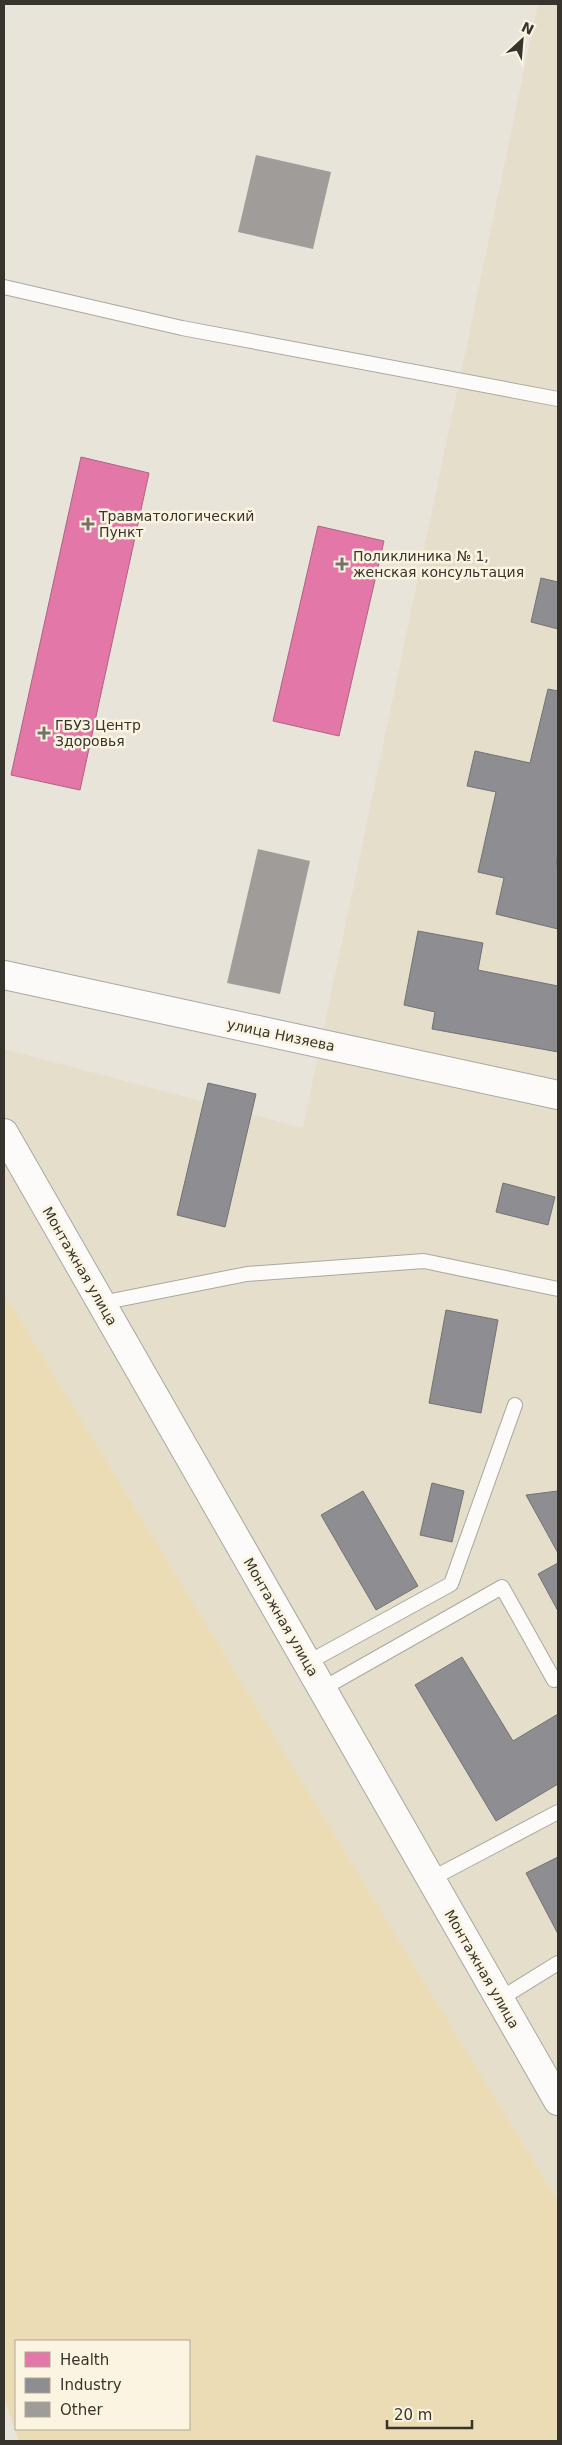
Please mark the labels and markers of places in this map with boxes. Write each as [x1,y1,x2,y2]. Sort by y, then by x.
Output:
place label: Травматологический Пункт [98,508,254,540]
marker: Травматологический Пункт [81,517,95,531]
place label: Поликлиника № 1, женская консультация [353,548,524,580]
marker: Поликлиника № 1, женская консультация [335,557,349,571]
place label: ГБУЗ Центр Здоровья [55,717,141,749]
marker: ГБУЗ Центр Здоровья [37,726,51,740]

